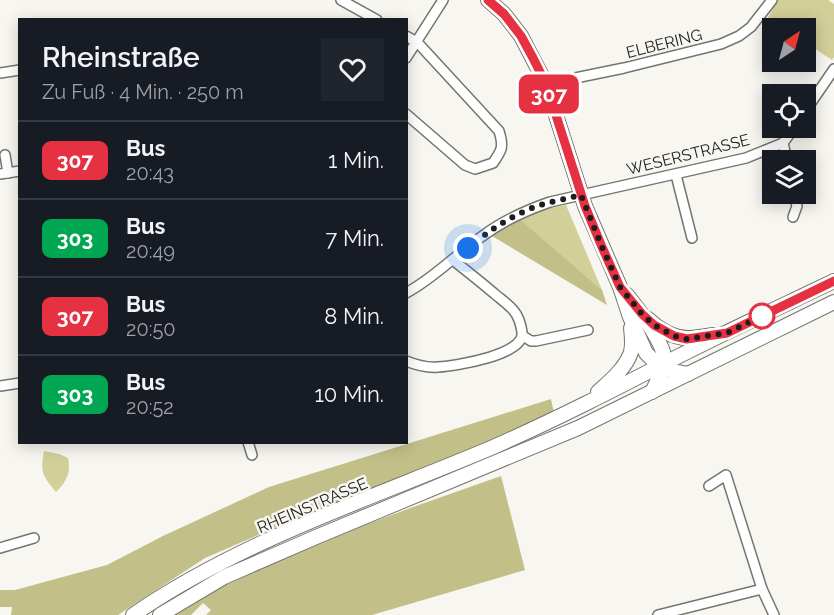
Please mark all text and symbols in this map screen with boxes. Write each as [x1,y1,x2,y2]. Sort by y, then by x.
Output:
north arrow [762,18,816,72]
map controls [762,18,816,204]
street label: ELBERING [624,25,704,62]
button: heart [321,38,384,101]
text: Rheinstraße [42,41,200,74]
line badge: 307 [514,74,584,113]
text: Zu Fuß · 4 Min. · 250 m [42,80,244,104]
text: 307 [531,82,567,107]
button: locate [762,84,816,138]
street label: WESERSTRASSE [625,130,752,179]
text: Bus [126,135,165,161]
text: 1 Min. [328,147,384,173]
text: 307 [57,148,93,173]
button: layers [762,150,816,204]
text: 20:43 [126,161,174,185]
text: Bus [126,213,165,239]
text: 7 Min. [326,225,384,251]
text: 303 [57,226,93,251]
your location [453,233,483,263]
text: 20:49 [126,239,175,263]
text: Bus [126,291,165,317]
text: 8 Min. [324,303,384,329]
unlabelled marker [749,303,775,329]
text: 307 [57,304,93,329]
text: 20:50 [126,317,176,341]
text: Bus [126,369,165,395]
text: 10 Min. [314,381,384,407]
text: 303 [57,382,93,407]
text: 20:52 [126,395,174,419]
street label: RHEINSTRASSE [254,474,370,537]

